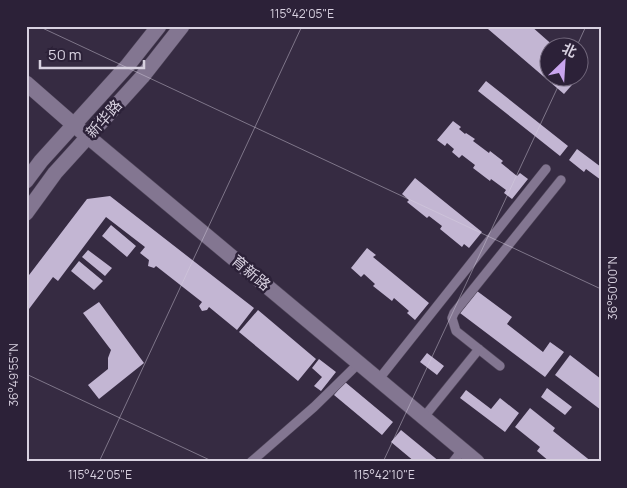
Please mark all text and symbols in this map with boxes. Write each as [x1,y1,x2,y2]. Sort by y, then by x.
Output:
text: 115°42'05"E [270,5,334,22]
scale bar [40,38,144,70]
north arrow [540,38,590,88]
text: 北 [559,38,580,61]
text: 50 m [48,44,82,65]
street label: 新华路 [81,95,126,142]
street label: 育新路 [227,250,275,295]
text: 36°50'00"N [604,256,621,320]
text: 36°49'55"N [5,343,22,407]
text: 115°42'05"E [68,466,132,483]
text: 115°42'10"E [353,466,415,483]

